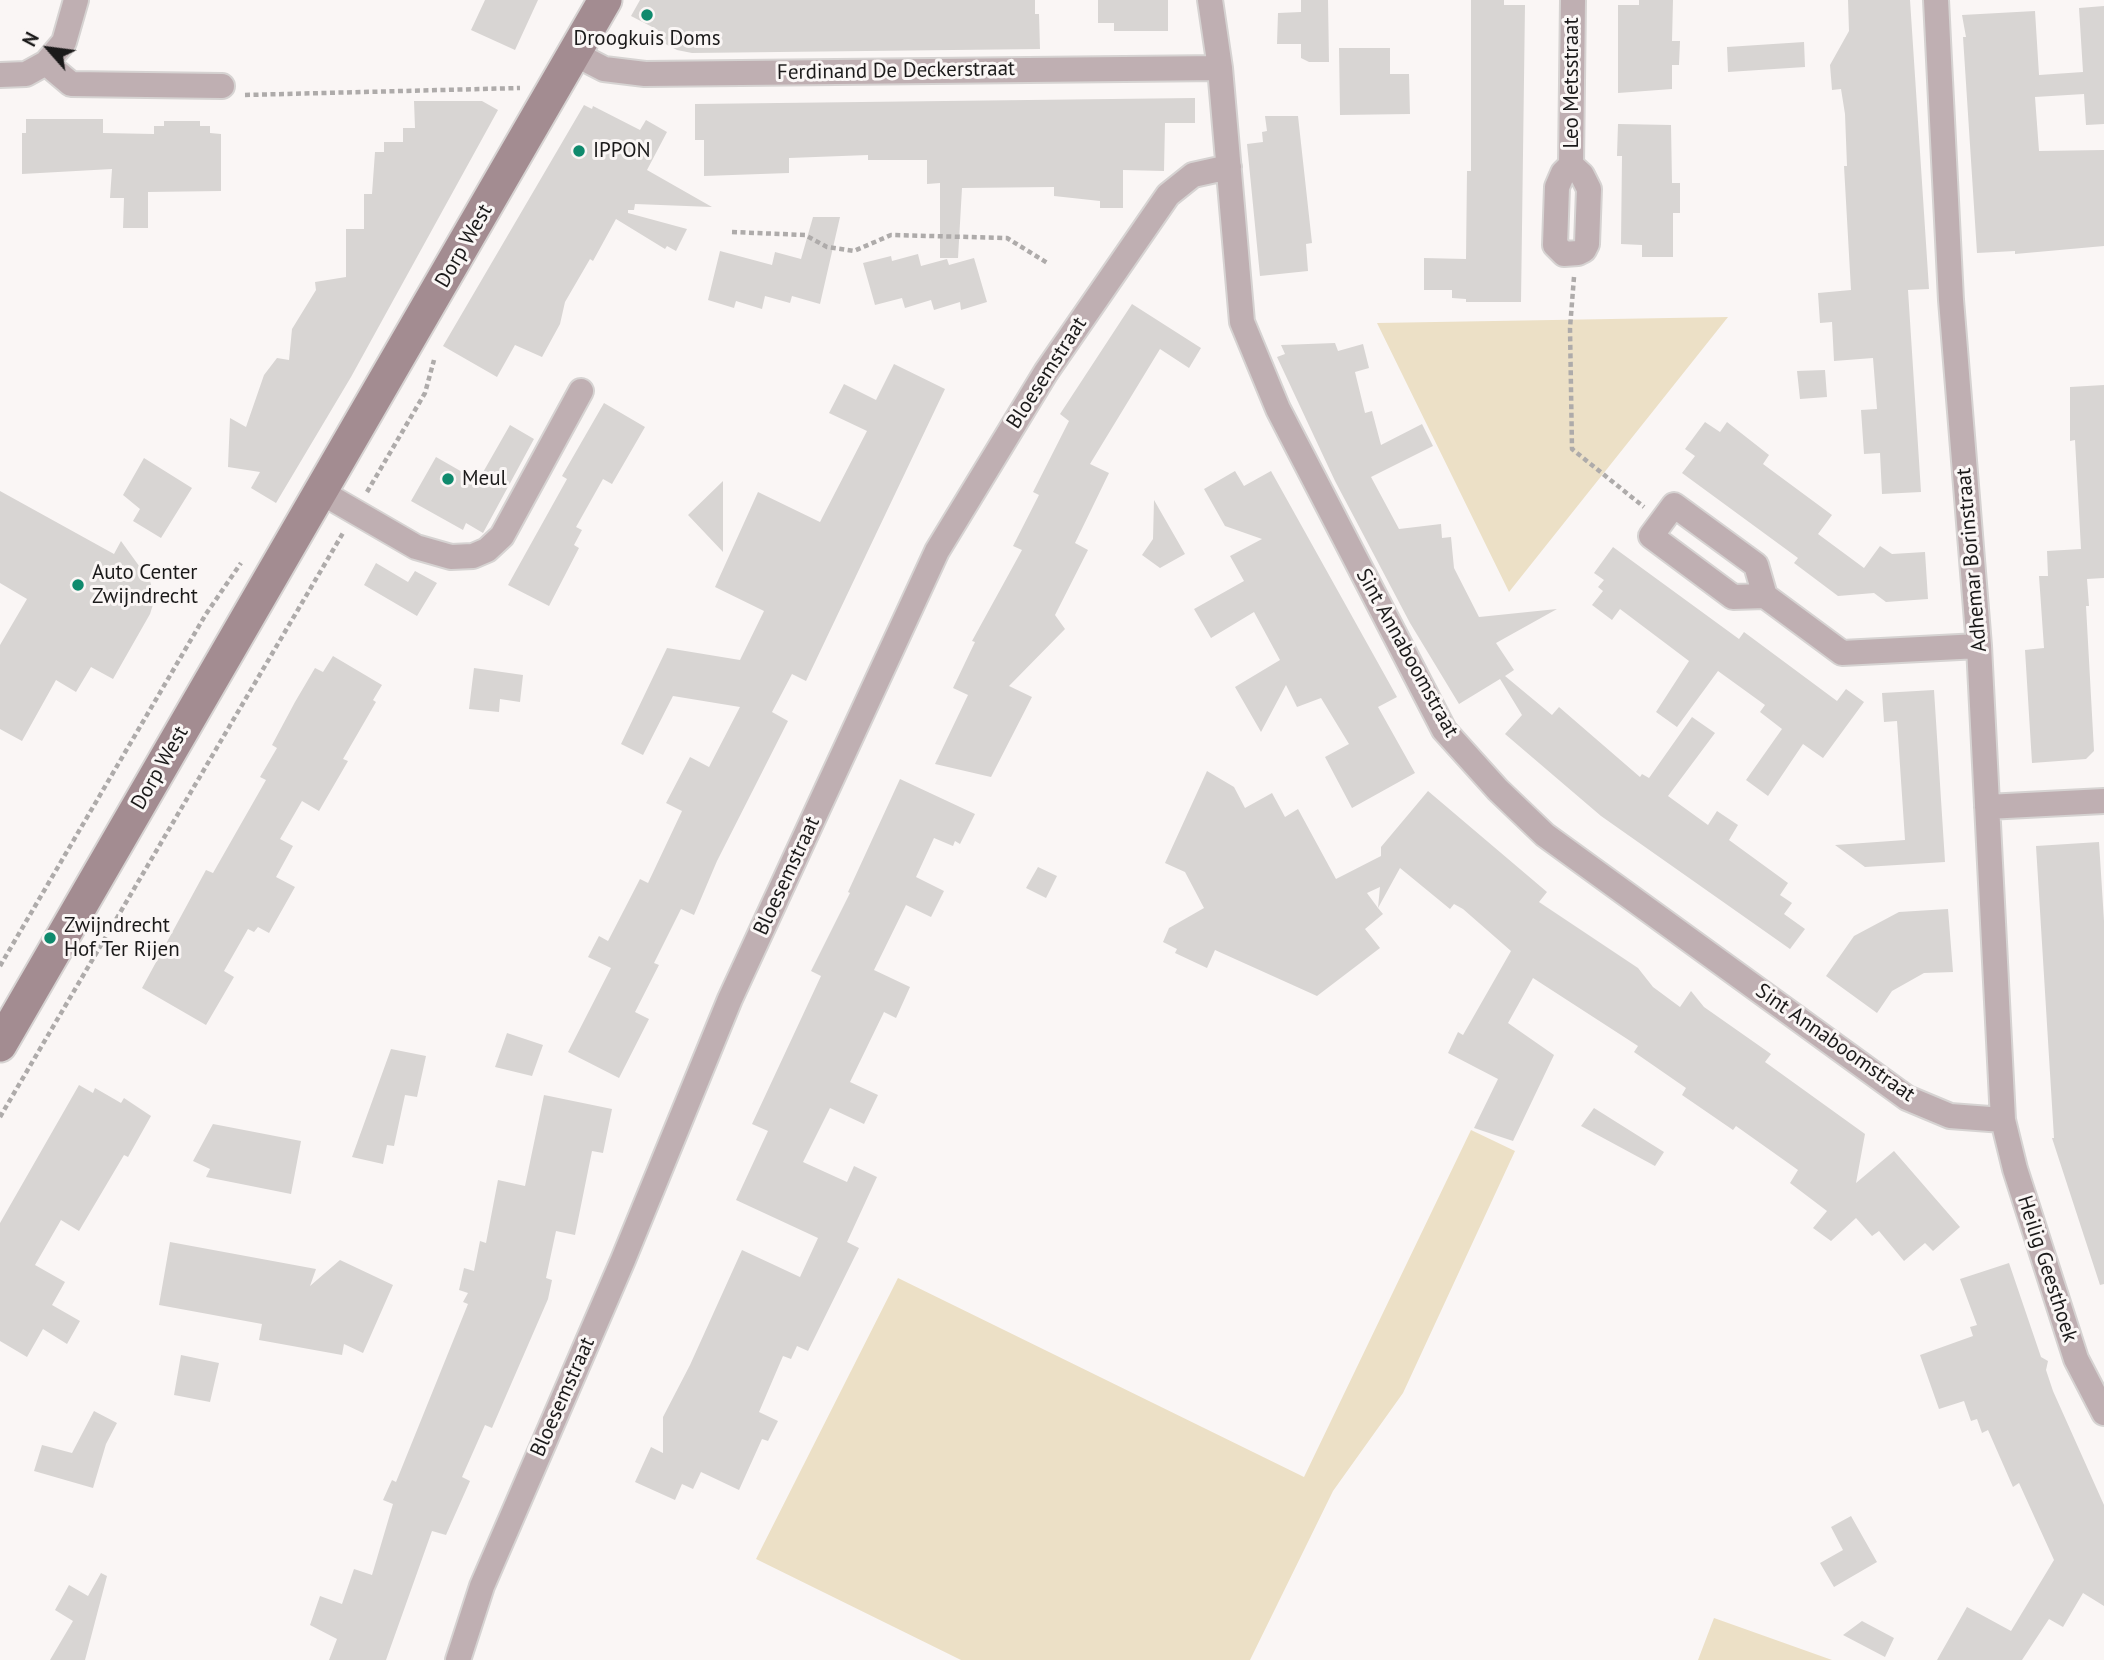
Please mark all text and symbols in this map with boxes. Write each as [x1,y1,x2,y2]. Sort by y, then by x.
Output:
marker: Droogkuis Doms [639,7,655,23]
north arrow [14,14,84,84]
street label: Leo Metsstraat [1559,17,1585,149]
place label: Droogkuis Doms [574,26,720,52]
text: N [17,28,44,50]
street label: Ferdinand De Deckerstraat [777,56,1015,86]
place label: IPPON [593,138,651,164]
marker: IPPON [571,143,587,159]
street label: Dorp West [430,200,498,292]
street label: Bloesemstraat [1002,312,1092,434]
place label: Meul [462,466,507,492]
street label: Adhemar Borinstraat [1951,467,1993,653]
marker: Meul [440,471,456,487]
place label: Auto Center Zwijndrecht [92,560,198,610]
street label: Sint Annaboomstraat [1350,564,1464,742]
marker: Auto Center Zwijndrecht [70,577,86,593]
street label: Dorp West [126,722,194,814]
street label: Bloesemstraat [749,813,825,939]
place label: Zwijndrecht Hof Ter Rijen [64,913,180,963]
marker: Zwijndrecht Hof Ter Rijen [42,930,58,946]
street label: Sint Annaboomstraat [1751,979,1919,1107]
street label: Heilig Geesthoek [2011,1193,2083,1345]
street label: Bloesemstraat [525,1333,601,1461]

